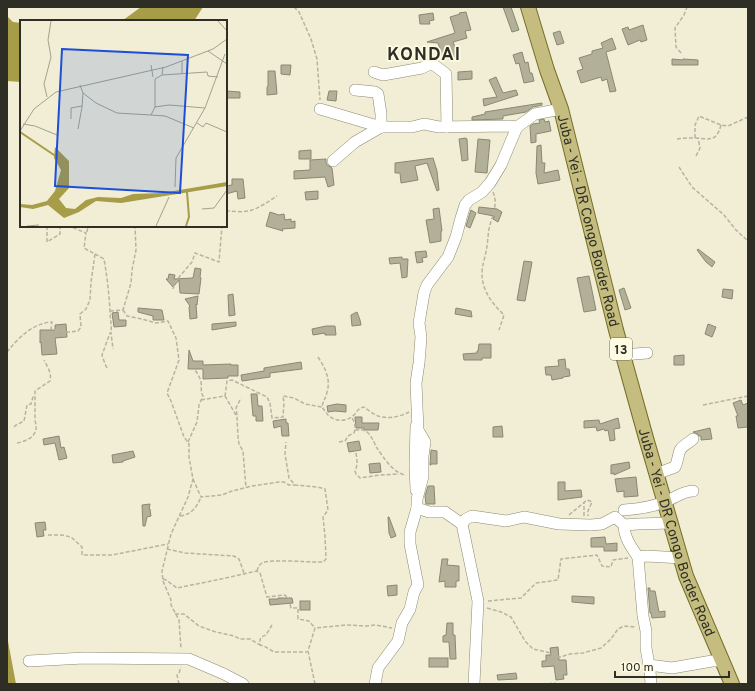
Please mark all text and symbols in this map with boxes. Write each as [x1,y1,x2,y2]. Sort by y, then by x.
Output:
inset map [20,20,227,227]
district label: KONDAI [387,44,461,67]
street label: Juba - Yei - DR Congo Border Road [553,113,622,329]
road number: 13 [610,338,632,360]
street label: Juba - Yei - DR Congo Border Road [634,426,718,639]
scale bar [615,653,729,679]
text: 100 m [621,660,654,676]

